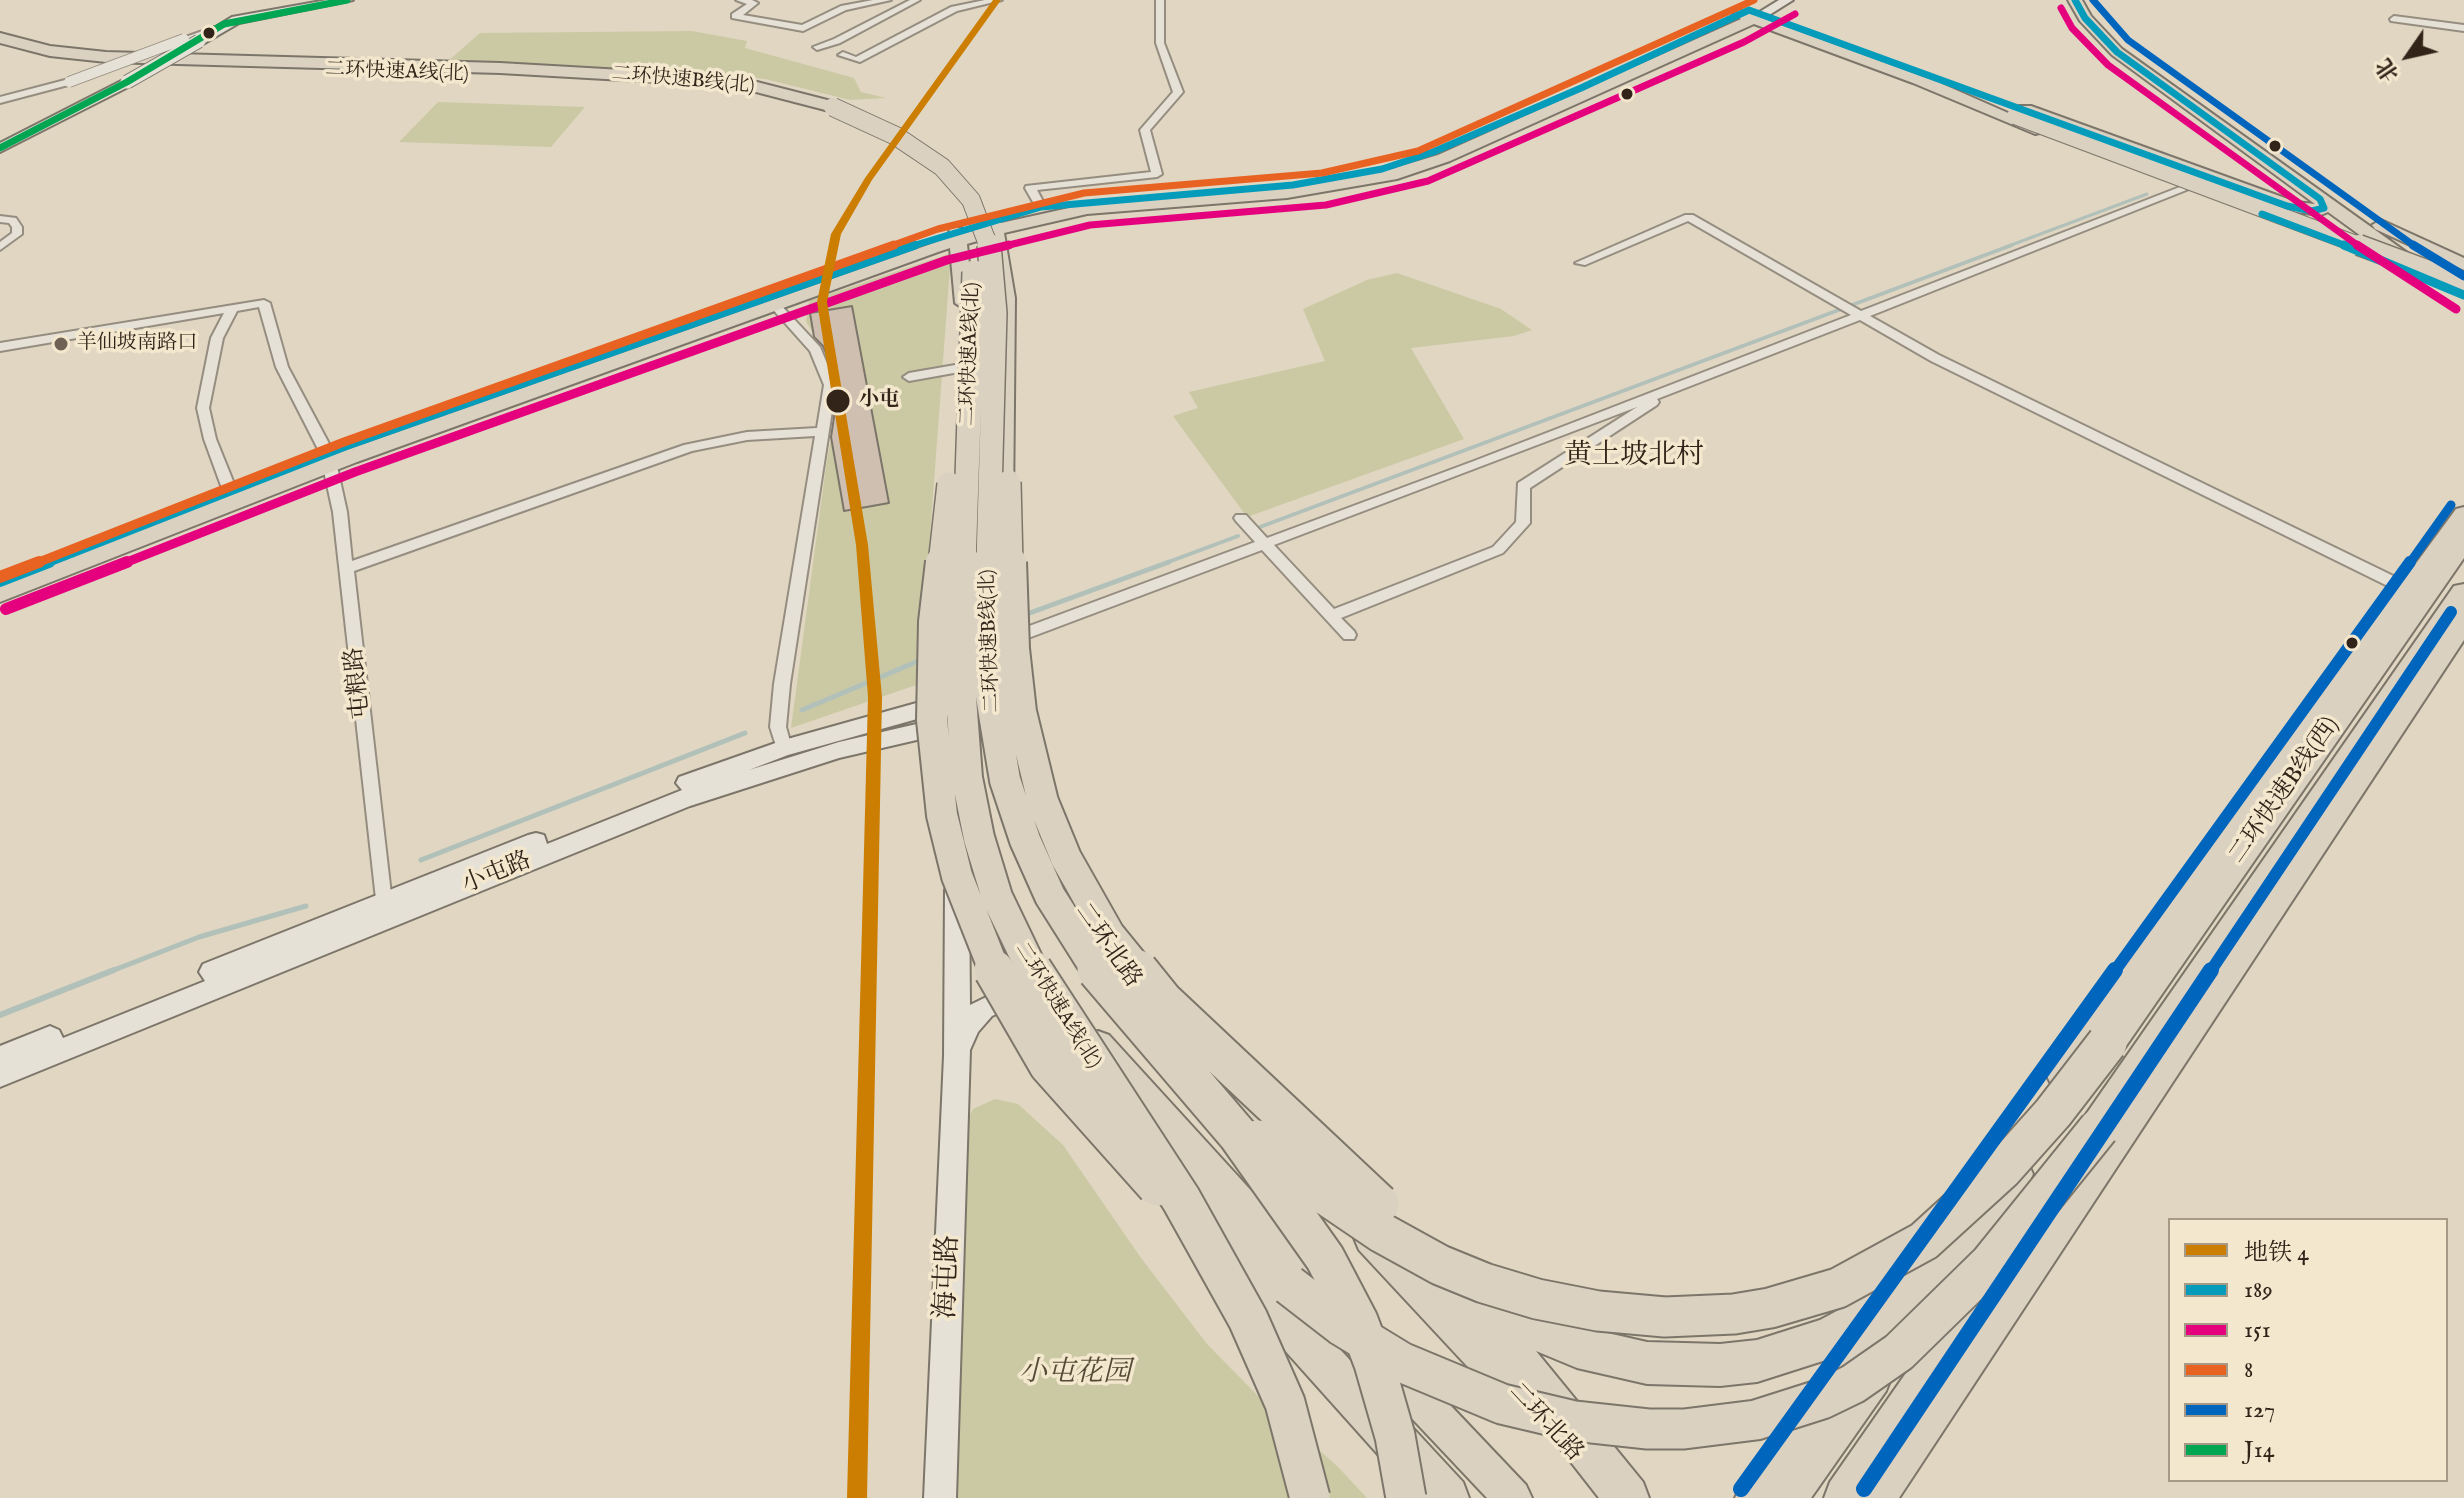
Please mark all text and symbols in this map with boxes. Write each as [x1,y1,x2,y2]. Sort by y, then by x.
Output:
north arrow [2368,16,2448,96]
unlabelled marker [201,25,217,41]
text: 北 [2370,52,2406,86]
street label: 二环快速A线(北) [325,58,469,88]
street label: 二环快速B线(北) [610,63,756,99]
unlabelled marker [1619,86,1635,102]
unlabelled marker [2267,138,2283,154]
street label: 二环快速A线(北) [956,282,986,426]
place label: 羊仙坡南路口 [77,332,197,356]
marker: 羊仙坡南路口 [52,335,70,353]
marker: 小屯 [824,387,852,415]
place label: 小屯 [859,389,899,413]
district label: 黄土坡北村 [1564,440,1704,474]
street label: 二环快速B线(北) [977,569,1005,713]
unlabelled marker [2344,635,2360,651]
street label: 屯粮路 [341,646,377,720]
street label: 二环快速B线(西) [2224,712,2346,870]
street label: 小屯路 [458,847,536,901]
street label: 二环北路 [1068,898,1146,994]
street label: 二环快速A线(北) [1009,939,1105,1073]
legend [2168,1218,2448,1482]
street label: 海屯路 [931,1234,967,1320]
text: 地铁 4 [2244,1238,2309,1269]
text: 189 [2244,1275,2273,1306]
text: 151 [2244,1315,2271,1346]
text: 8 [2244,1355,2253,1386]
park label: 小屯花园 [1019,1357,1131,1391]
street label: 二环北路 [1502,1378,1588,1468]
text: 127 [2244,1395,2275,1426]
text: J14 [2244,1435,2275,1466]

